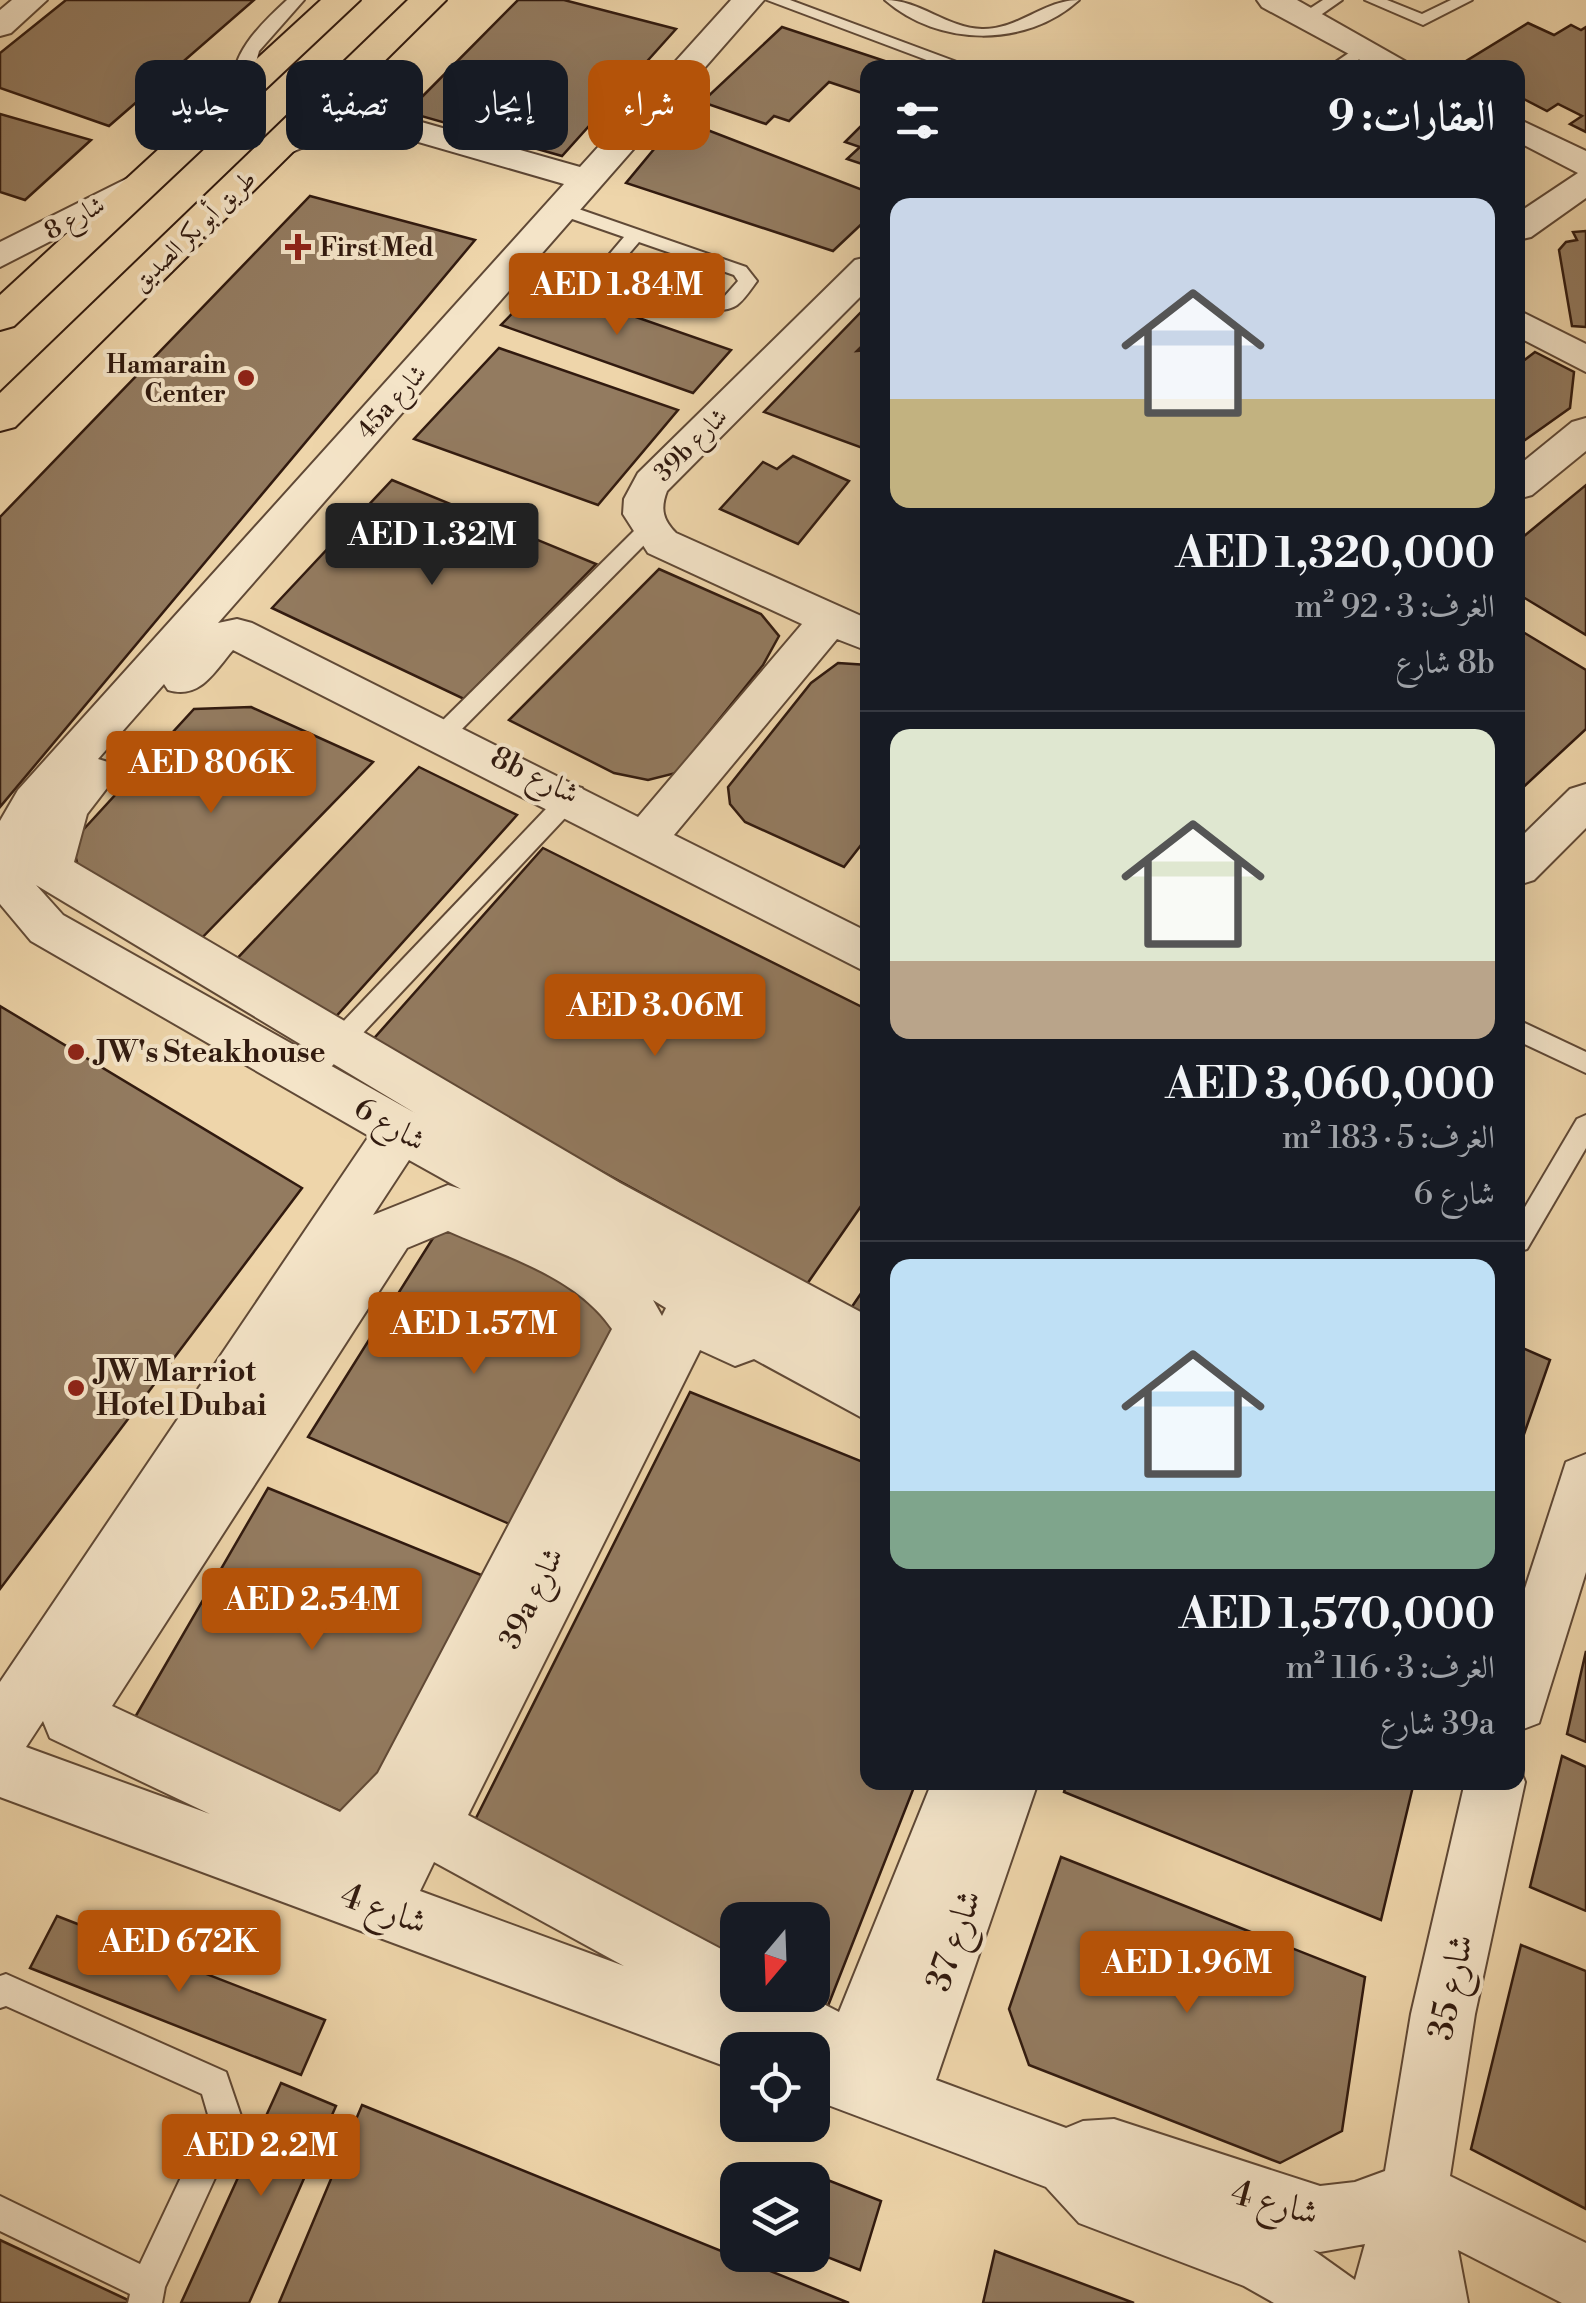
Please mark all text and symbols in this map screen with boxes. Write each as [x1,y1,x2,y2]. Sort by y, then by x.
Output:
chip: جديد [135,60,266,150]
chip: تصفية [286,60,423,150]
chip: إيجار [443,60,568,150]
chip: شراء [588,60,710,150]
text: العقارات: 9 [1328,91,1495,144]
icon: filters [890,93,945,148]
street label: طريق أبو بكر الصديق [123,162,263,298]
street label: شارع 8 [39,190,113,251]
place label: First Med [320,233,434,264]
marker: First Med [285,234,311,260]
pin: AED 1.84M [503,253,731,338]
icon: home [1103,263,1283,443]
text: AED 1.84M [531,265,703,305]
place label: Hamarain Center [106,350,227,410]
street label: 45a شارع [351,358,437,449]
marker: Hamarain Center [235,367,257,389]
street label: 39b شارع [648,402,738,492]
pin: AED 1.32M [318,503,546,588]
text: AED 1.32M [347,515,517,555]
text: AED 1,320,000 [1175,528,1495,581]
text: الغرف: 3 · 92 m² [1295,587,1495,627]
text: 8b شارع [1395,643,1495,683]
pin: AED 806K [108,731,314,816]
street label: 8b شارع [482,738,585,818]
text: AED 806K [128,743,294,783]
icon: home [1103,794,1283,974]
pin: AED 3.06M [541,974,769,1059]
text: AED 3.06M [567,986,743,1026]
place label: JW's Steakhouse [92,1034,326,1072]
marker: JW's Steakhouse [65,1041,87,1063]
text: AED 3,060,000 [1165,1059,1495,1112]
street label: شارع 6 [344,1089,432,1165]
text: الغرف: 5 · 183 m² [1282,1118,1495,1158]
text: شارع 6 [1413,1174,1495,1214]
pin: AED 1.57M [360,1292,588,1377]
text: AED 1.57M [390,1304,558,1344]
icon: home [1103,1324,1283,1504]
place label: JW Marriot Hotel Dubai [92,1353,267,1425]
marker: JW Marriot Hotel Dubai [65,1377,87,1399]
street label: 39a شارع [491,1541,577,1658]
pin: AED 2.54M [198,1568,426,1653]
text: AED 2.54M [224,1580,400,1620]
text: AED 1,570,000 [1179,1589,1495,1642]
text: الغرف: 3 · 116 m² [1286,1648,1495,1688]
text: 39a شارع [1380,1704,1495,1744]
street label: شارع 4 [332,1874,433,1950]
street label: شارع 37 [917,1884,997,1999]
north arrow [720,1902,830,2012]
map controls [720,1902,830,2272]
pin: AED 672K [76,1910,282,1995]
text: AED 672K [100,1922,258,1962]
pin: AED 1.96M [1073,1931,1301,2016]
street label: شارع 35 [1419,1931,1489,2045]
text: AED 1.96M [1102,1943,1272,1983]
button: locate [720,2032,830,2142]
pin: AED 2.2M [158,2114,364,2199]
text: AED 2.2M [184,2126,338,2166]
button: layers [720,2162,830,2272]
street label: شارع 4 [1225,2171,1323,2242]

